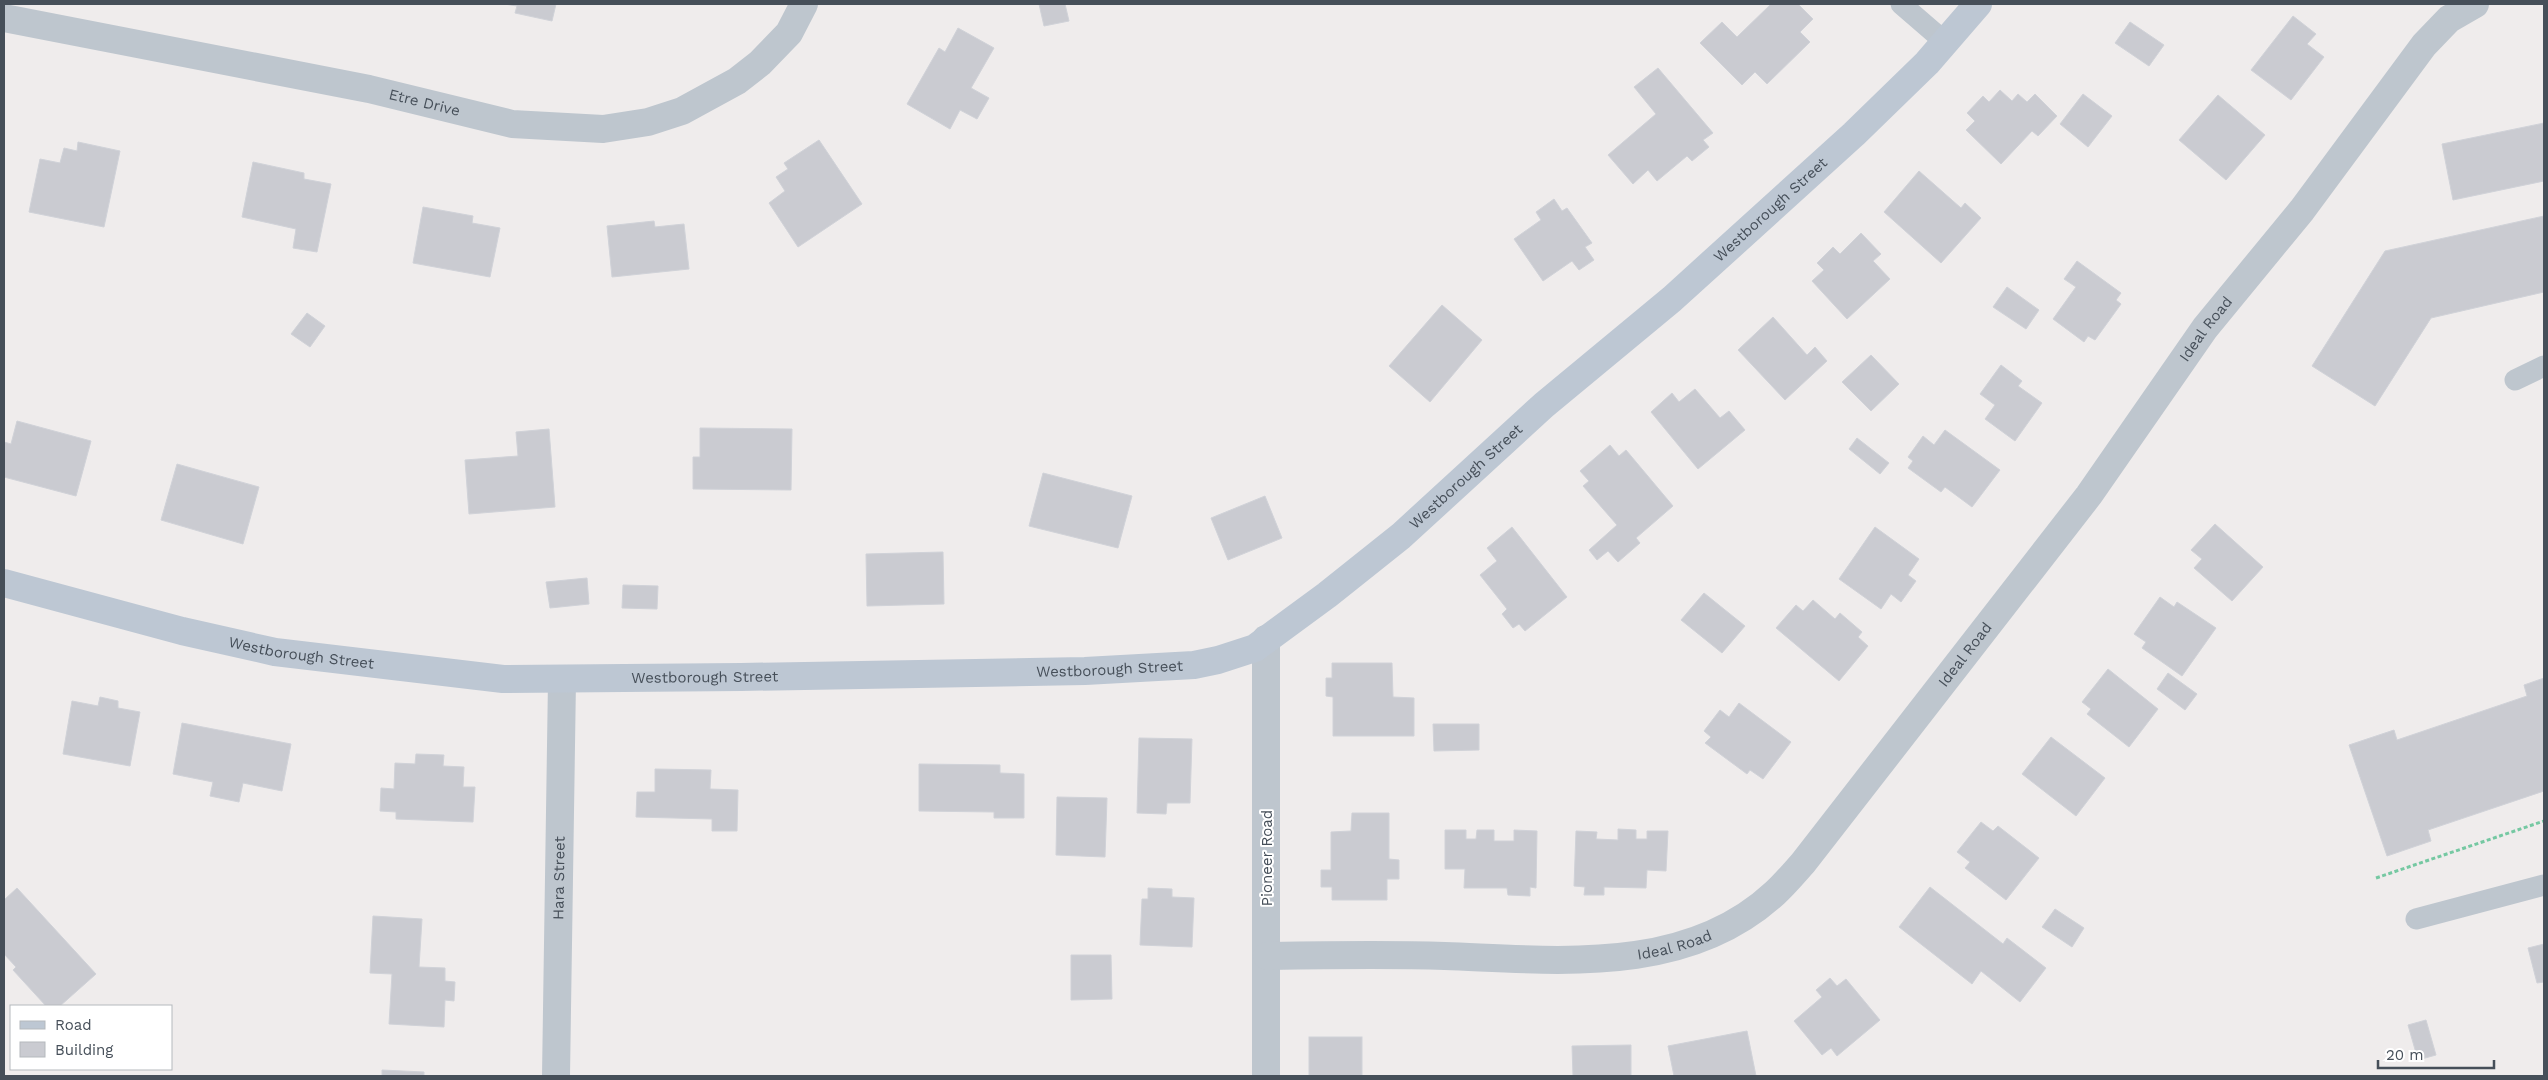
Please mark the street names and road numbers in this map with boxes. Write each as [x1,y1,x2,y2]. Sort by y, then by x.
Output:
street label: Etre Drive [387,85,462,120]
street label: Westborough Street [1710,153,1831,266]
street label: Ideal Road [2176,293,2236,365]
street label: Westborough Street [1406,420,1527,533]
street label: Ideal Road [1934,619,1996,690]
street label: Westborough Street [227,633,376,673]
street label: Westborough Street [1036,657,1184,681]
street label: Westborough Street [631,667,779,687]
street label: Pioneer Road [1258,810,1276,906]
street label: Hara Street [549,835,569,920]
street label: Ideal Road [1636,926,1715,964]

